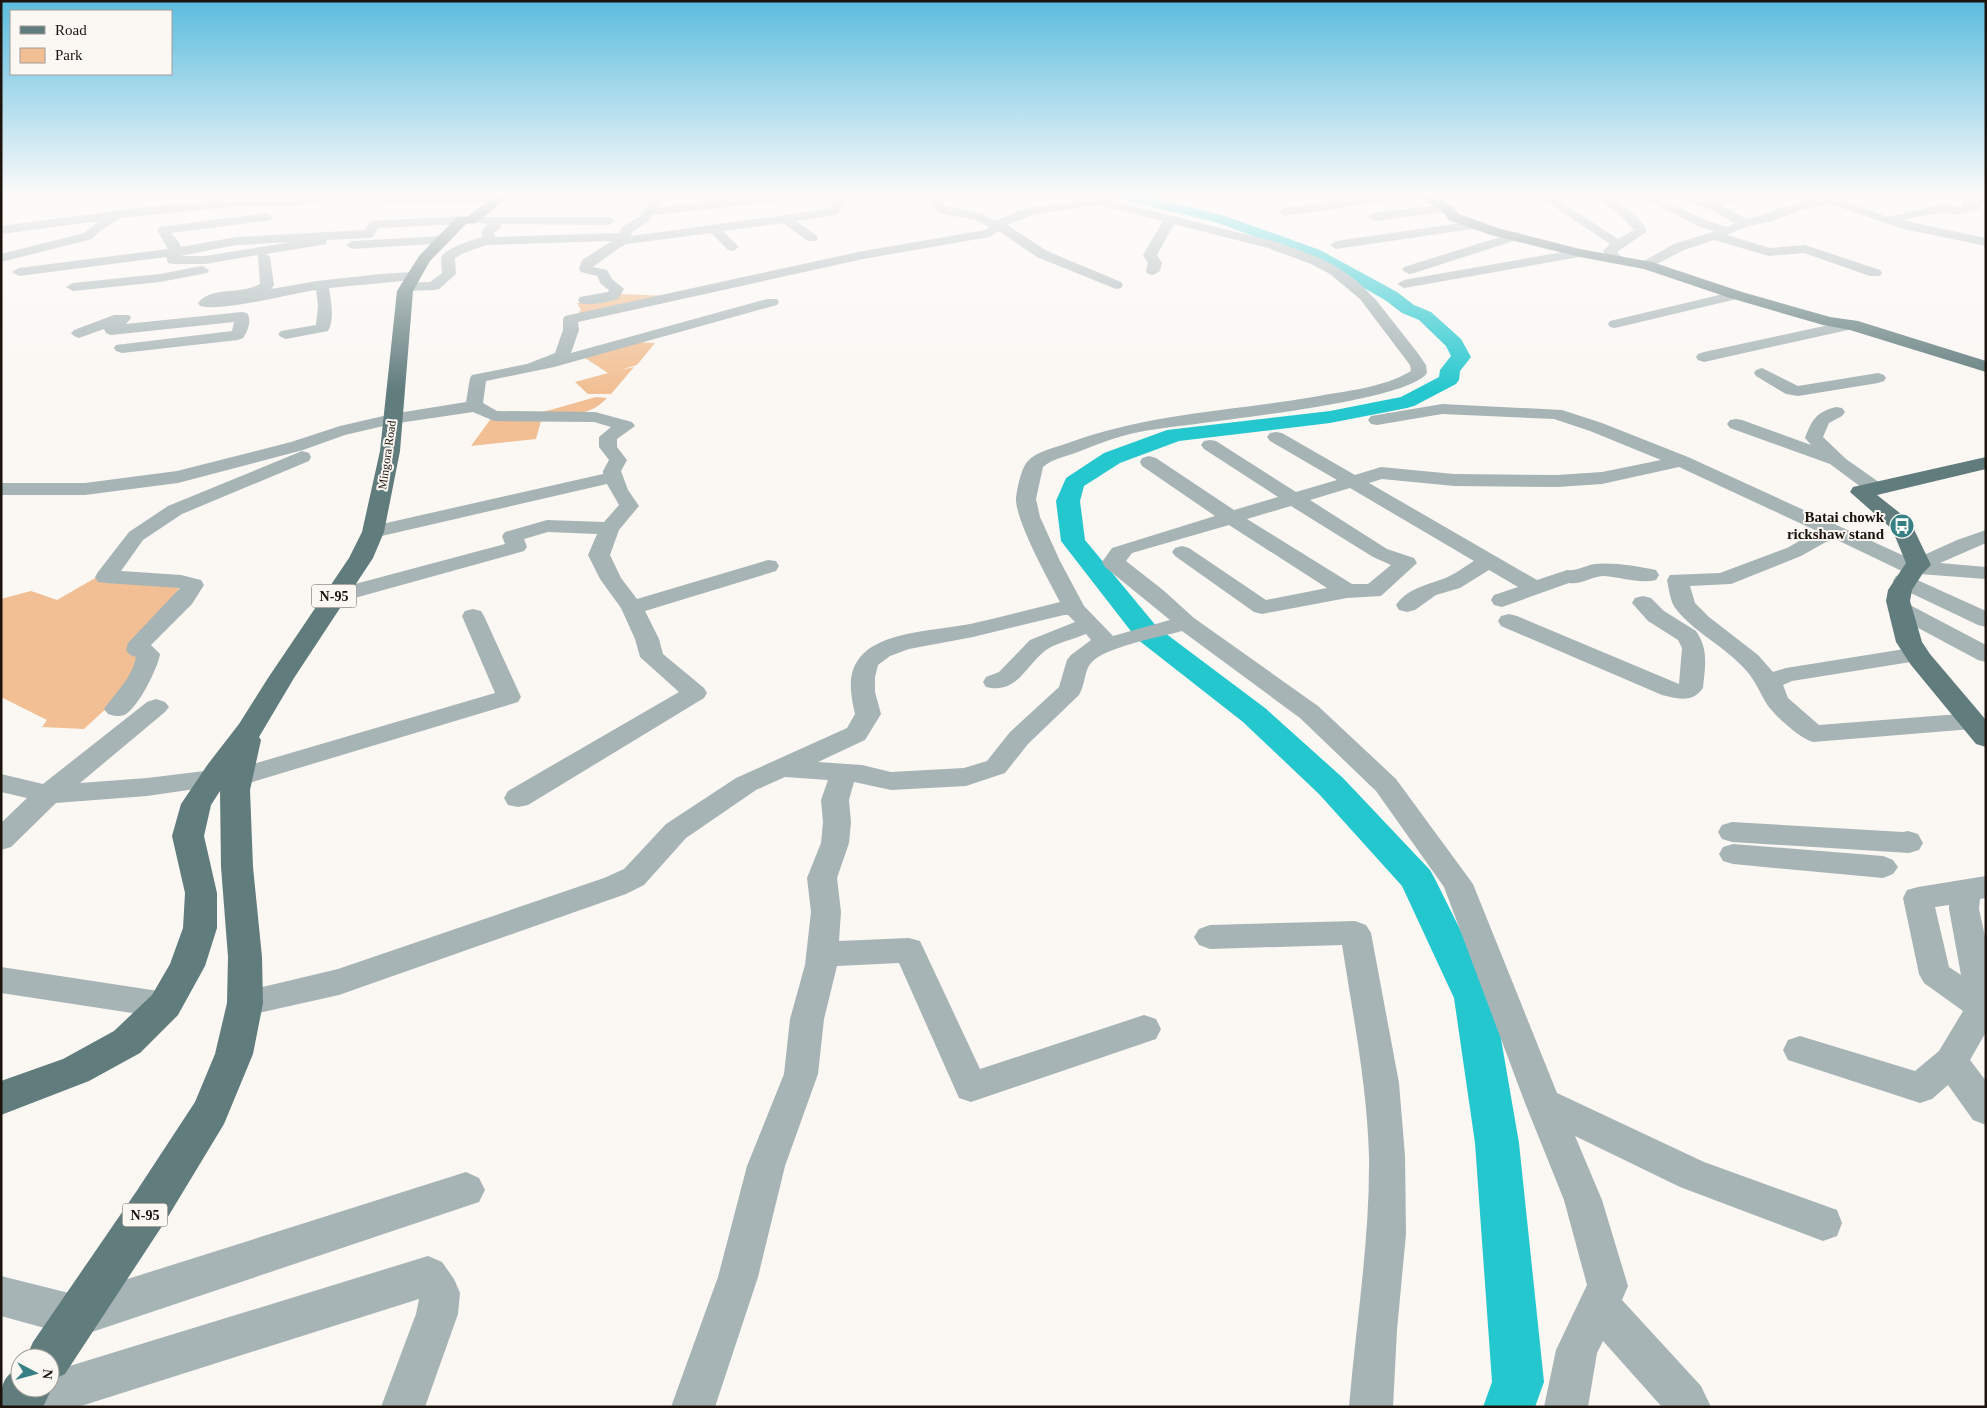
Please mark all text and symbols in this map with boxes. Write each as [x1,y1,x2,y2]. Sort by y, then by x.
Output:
legend [10,10,172,75]
text: Road [55,22,87,38]
text: Park [55,47,83,63]
street label: Mingora Road [375,420,399,490]
place label: Batai chowk rickshaw stand [1787,509,1885,542]
bus stop icon: Batai chowk rickshaw stand [1889,513,1915,539]
road number: N-95 [312,584,356,608]
road number: N-95 [122,1204,168,1226]
north arrow [10,1348,60,1398]
text: N [39,1368,55,1380]

